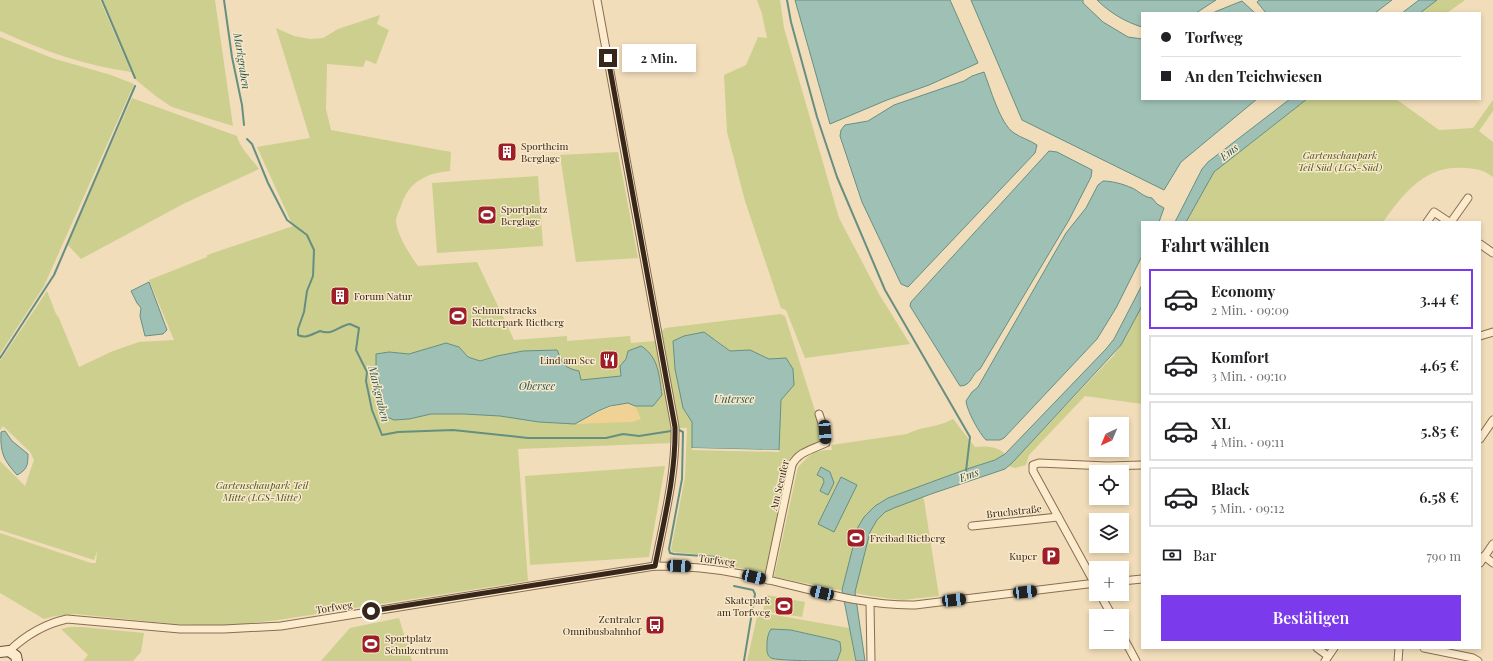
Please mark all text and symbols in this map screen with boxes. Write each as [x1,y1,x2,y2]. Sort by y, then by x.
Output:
text: Torfweg [1185,27,1243,47]
water label: Markgraben [230,31,254,90]
callout: 2 Min. [622,44,696,72]
route end [599,49,617,67]
text: 2 Min. [641,49,677,66]
text: An den Teichwiesen [1185,66,1322,86]
place label: Sportheim Berglage [521,139,569,165]
water label: Ems [1215,139,1242,164]
building icon: Sportheim Berglage [496,141,518,163]
park label: Gartenschaupark Teil Süd (LGS-Süd) [1298,148,1383,174]
place label: Sportplatz Berglage [501,202,548,228]
sports icon: Sportplatz Berglage [476,204,498,226]
text: Fahrt wählen [1161,233,1270,257]
icon: car [1163,281,1199,317]
text: Economy [1211,281,1275,301]
building icon: Forum Natur [329,285,351,307]
place label: Forum Natur [354,289,413,303]
text: 3.44 € [1420,289,1459,309]
text: 2 Min. · 09:09 [1211,301,1289,318]
place label: Schnurstracks Kletterpark Rietberg [472,303,565,329]
sports icon: Schnurstracks Kletterpark Rietberg [447,305,469,327]
icon: car [1163,347,1199,383]
text: Komfort [1211,347,1269,367]
restaurant icon: Lind am See [598,349,620,371]
place label: Lind am See [540,353,595,367]
text: 4.65 € [1420,355,1459,375]
water label: Markgraben [365,363,394,423]
text: 3 Min. · 09:10 [1211,367,1287,384]
water label: Obersee [519,378,556,393]
water label: Untersee [714,391,755,406]
icon: car [1163,413,1199,449]
text: XL [1211,413,1231,433]
north arrow [1089,417,1129,457]
map controls [1089,417,1129,649]
car [818,420,832,444]
text: 5.85 € [1421,421,1459,441]
text: 4 Min. · 09:11 [1211,433,1284,450]
street label: Am Seeufer [766,458,792,513]
water label: Ems [956,464,981,485]
button: locate [1089,465,1129,505]
park label: Gartenschaupark Teil Mitte (LGS-Mitte) [216,478,310,504]
icon: car [1163,479,1199,515]
text: Black [1211,479,1250,499]
text: 6.58 € [1419,487,1459,507]
text: 5 Min. · 09:12 [1211,499,1284,516]
street label: Bruchstraße [986,501,1042,521]
button: layers [1089,513,1129,553]
sports icon: Freibad Rietberg [845,527,867,549]
place label: Freibad Rietberg [870,531,946,545]
icon: cash [1161,544,1183,566]
parking icon: Kuper [1040,545,1062,567]
text: Bar [1193,545,1217,565]
text: 790 m [1427,547,1461,564]
place label: Kuper [1009,549,1038,563]
street label: Torfweg [698,550,737,570]
car [667,559,691,573]
button: + [1089,561,1129,601]
car [741,568,767,586]
car [809,584,835,602]
car [1012,585,1038,599]
place label: Skatepark am Torfweg [717,593,771,619]
car [941,593,967,607]
sports icon: Skatepark am Torfweg [773,595,795,617]
button: Bestätigen [1161,595,1461,641]
street label: Torfweg [315,597,354,617]
route start [362,602,380,620]
button: − [1089,609,1129,649]
place label: Zentraler Omnibusbahnhof [563,612,642,638]
bus stop icon: Zentraler Omnibusbahnhof [644,614,666,636]
place label: Sportplatz Schulzentrum [385,631,448,657]
sports icon: Sportplatz Schulzentrum [360,633,382,655]

